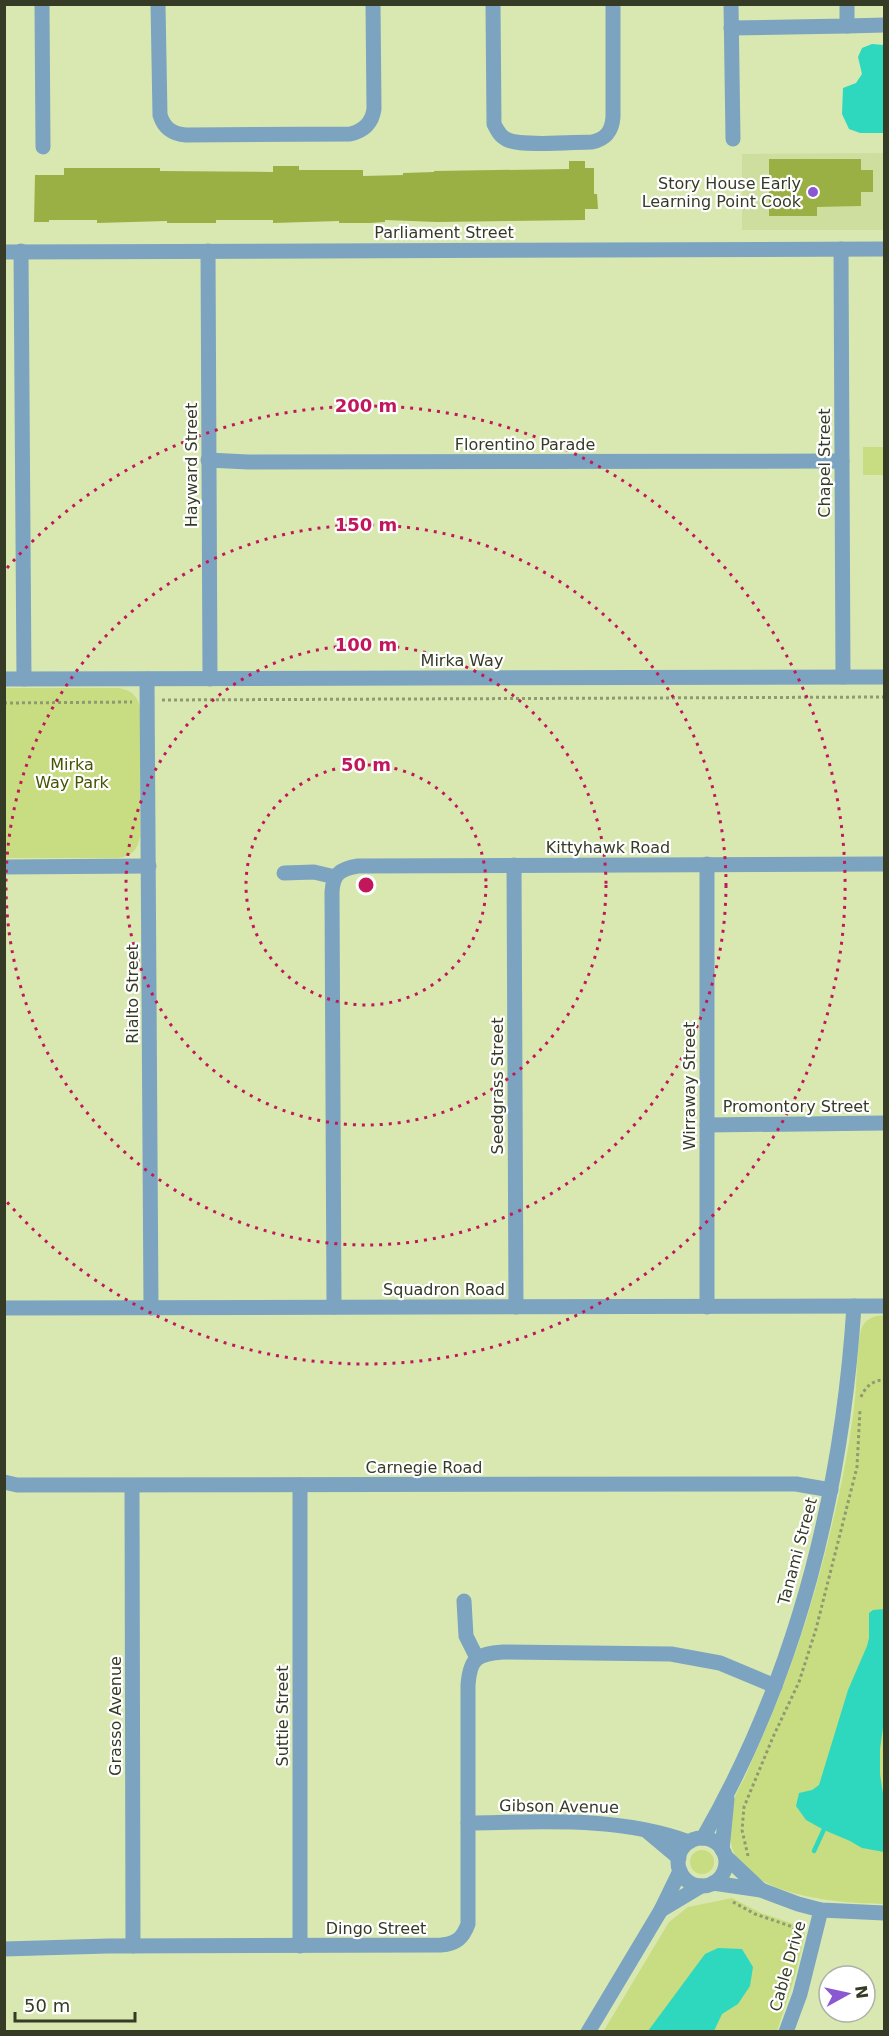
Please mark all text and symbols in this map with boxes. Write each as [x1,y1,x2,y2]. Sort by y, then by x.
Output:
place label: Story House Early Learning Point Cook [642,174,802,211]
marker: Story House Early Learning Point Cook [806,185,820,199]
street label: Parliament Street [374,223,514,242]
text: 200 m [335,395,397,416]
street label: Hayward Street [182,403,201,527]
street label: Chapel Street [815,408,834,518]
street label: Florentino Parade [455,435,595,454]
text: 150 m [335,514,397,535]
text: 100 m [335,634,397,655]
street label: Mirka Way [421,651,503,670]
text: 50 m [341,754,391,775]
park label: Mirka Way Park [35,755,110,792]
street label: Kittyhawk Road [546,838,670,857]
centre of rings [356,875,376,895]
street label: Rialto Street [123,944,142,1044]
street label: Seedgrass Street [488,1018,507,1154]
street label: Wirraway Street [680,1022,699,1150]
street label: Promontory Street [723,1097,869,1116]
street label: Squadron Road [383,1280,505,1299]
street label: Carnegie Road [366,1458,482,1477]
street label: Tanami Street [774,1495,821,1608]
street label: Grasso Avenue [106,1656,125,1776]
street label: Suttie Street [273,1666,292,1766]
street label: Gibson Avenue [499,1796,619,1817]
street label: Dingo Street [326,1919,426,1938]
street label: Cable Drive [766,1919,809,2014]
north arrow [817,1964,877,2024]
text: N [851,1984,872,2000]
scale bar [15,1985,135,2023]
text: 50 m [24,1995,70,2016]

